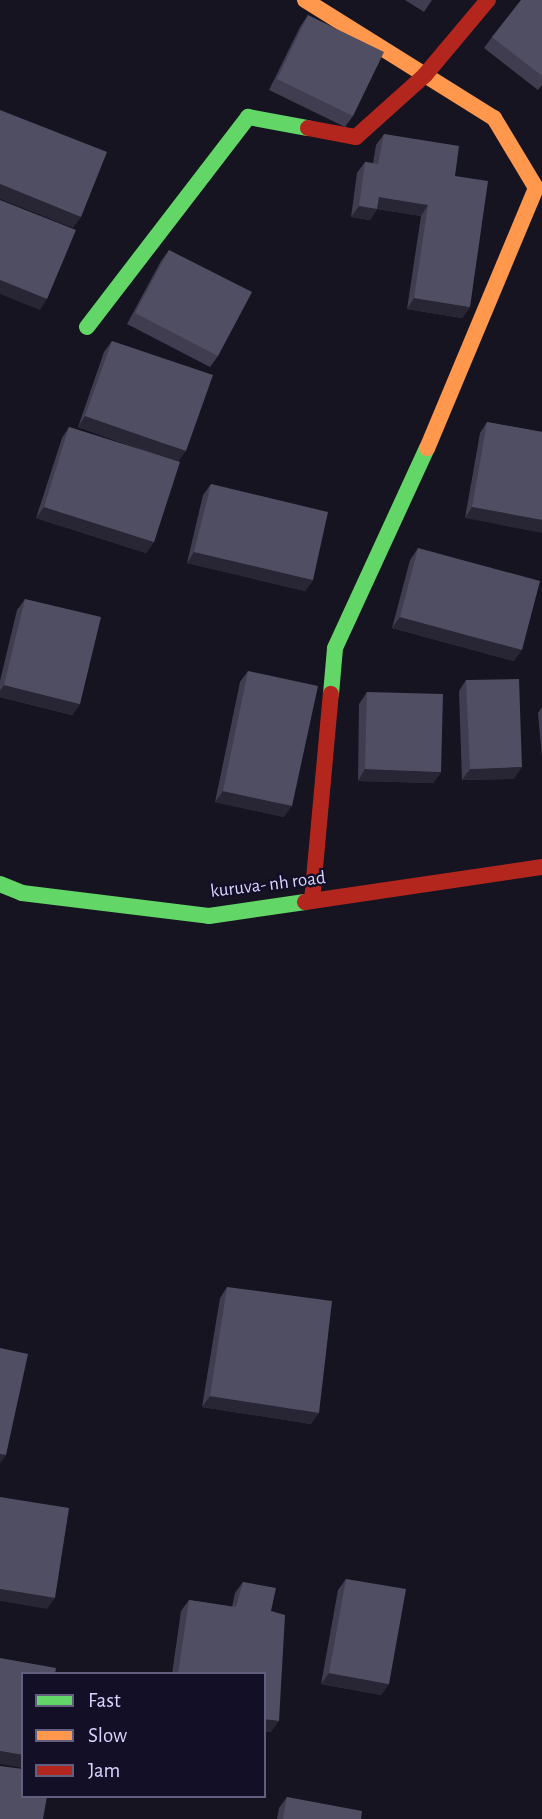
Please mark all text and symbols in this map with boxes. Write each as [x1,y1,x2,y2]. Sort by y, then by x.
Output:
street label: kuruva- nh road [209,867,327,903]
legend [21,1672,266,1798]
text: Fast [88,1690,121,1711]
text: Slow [88,1725,127,1746]
text: Jam [88,1760,120,1781]

